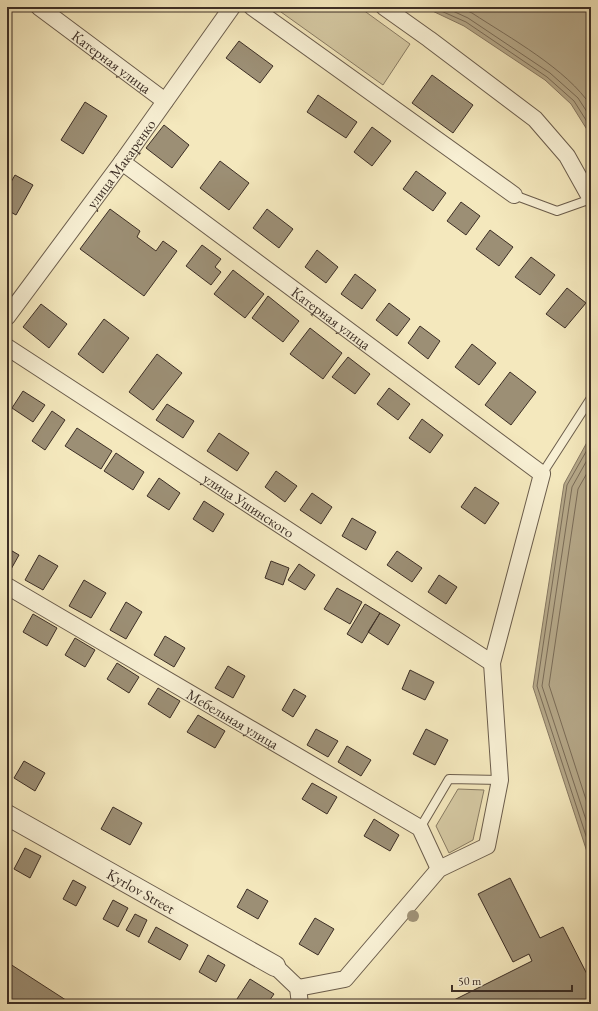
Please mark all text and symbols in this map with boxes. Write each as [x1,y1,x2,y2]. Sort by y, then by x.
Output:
street label: Катерная улица [68,26,155,97]
street label: улица Макаренко [82,115,159,212]
street label: Катерная улица [288,282,375,353]
street label: улица Ушинского [200,468,298,541]
street label: Мебельная улица [183,684,283,753]
street label: Kyrlov Street [104,864,179,917]
scale bar [452,967,572,993]
text: 50 m [458,973,482,989]

